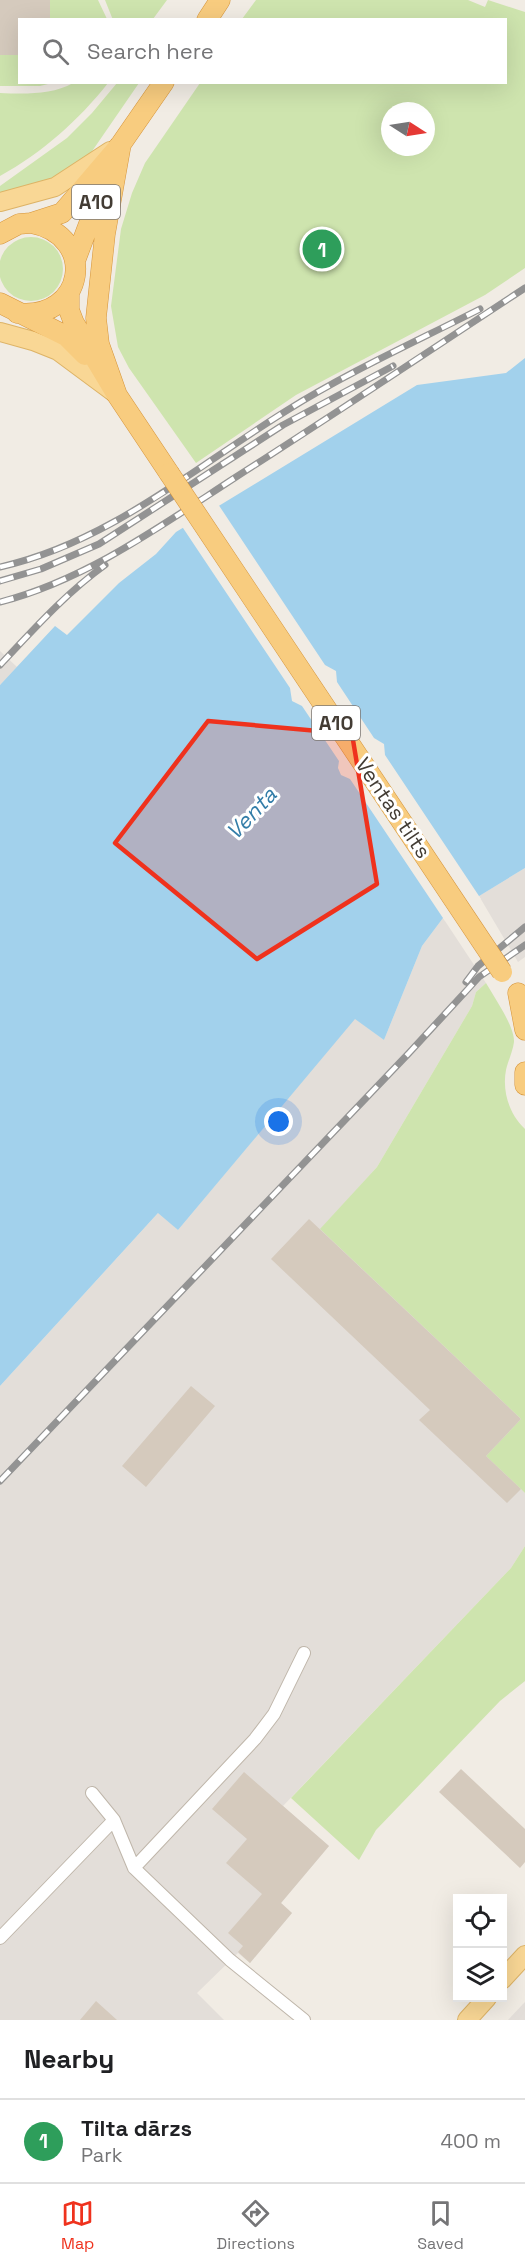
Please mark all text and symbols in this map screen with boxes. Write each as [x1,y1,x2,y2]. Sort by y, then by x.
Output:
search box [18,18,507,84]
icon: search [39,35,72,68]
text: Search here [87,37,214,65]
north arrow [381,102,435,156]
road number: A10 [72,185,120,219]
pin: 1 [302,226,342,272]
road number: A10 [312,706,360,740]
street label: Ventas tilts [350,752,437,863]
water label: Venta [220,781,283,845]
your location [264,1107,293,1136]
map controls [453,1894,507,2002]
button: locate [453,1894,507,1948]
button: layers [453,1948,507,2002]
text: Nearby [24,2042,114,2076]
text: Tilta dārzs [81,2114,192,2142]
text: 1 [39,2128,48,2154]
text: 400 m [441,2128,501,2154]
text: Park [81,2142,123,2168]
tab: Map [61,2197,94,2254]
tab: Directions [217,2197,295,2254]
tab: Saved [417,2197,464,2254]

